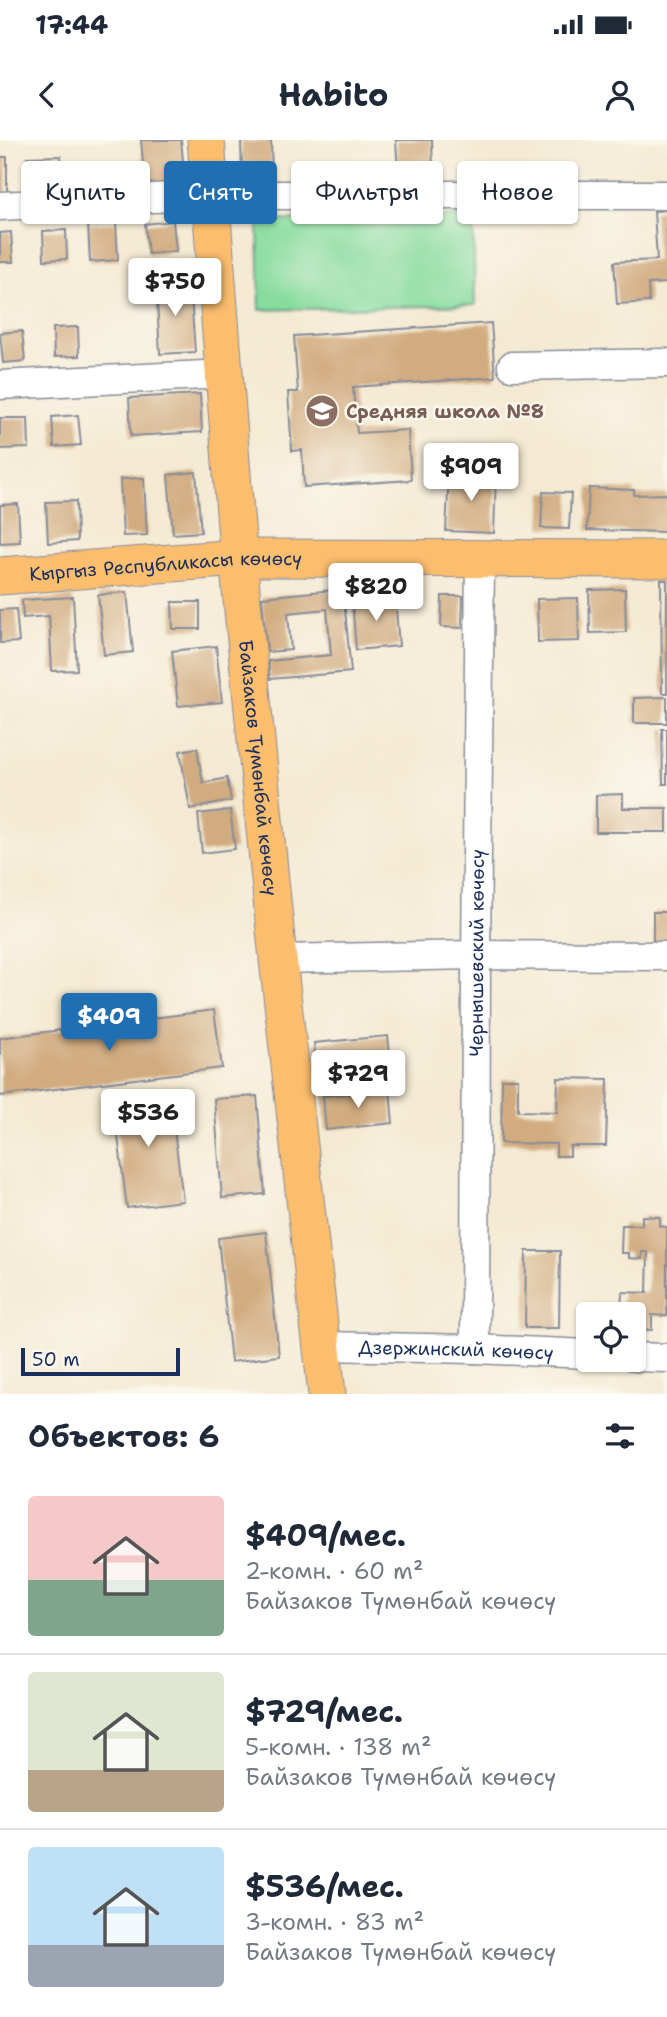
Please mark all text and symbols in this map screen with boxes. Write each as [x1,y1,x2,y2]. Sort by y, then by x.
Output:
text: 17:44 [35,7,108,42]
text: Habito [278,73,389,116]
icon: back [28,76,66,114]
icon: person [601,76,639,114]
chip: Купить [21,161,150,224]
chip: Снять [164,161,277,224]
chip: Фильтры [291,161,443,224]
chip: Новое [457,161,578,224]
pin: $750 [134,258,216,318]
text: $750 [144,266,206,296]
school or university icon: Средняя школа №8 [303,392,341,430]
place label: Средняя школа №8 [346,399,544,424]
pin: $909 [430,444,512,503]
text: $909 [440,451,502,481]
street label: Кыргыз Республикасы көчөсү [28,546,302,587]
pin: $820 [335,564,417,623]
text: $820 [344,571,408,601]
street label: Байзаков Түмөнбай көчөсү [233,639,284,897]
street label: Чернышевский көчөсү [464,849,490,1057]
pin: $409 [68,993,150,1053]
text: $409 [77,1001,141,1031]
pin: $729 [317,1051,399,1110]
text: $729 [327,1058,389,1088]
pin: $536 [107,1090,189,1149]
text: $536 [117,1097,179,1127]
map controls [576,1302,646,1372]
button: locate [576,1302,646,1372]
street label: Дзержинский көчөсү [358,1335,554,1365]
scale bar [21,1345,180,1377]
text: 50 m [32,1347,80,1372]
text: Объектов: 6 [28,1416,220,1457]
icon: filters [601,1417,639,1455]
text: $409/мес. [245,1515,406,1556]
icon: home [84,1524,168,1608]
text: 2-комн. · 60 m² [245,1556,423,1586]
text: Байзаков Түмөнбай көчөсү [245,1586,556,1616]
text: $729/мес. [245,1691,403,1732]
icon: home [84,1700,168,1784]
text: 5-комн. · 138 m² [245,1732,432,1762]
text: Байзаков Түмөнбай көчөсү [245,1762,556,1792]
text: $536/мес. [245,1866,404,1907]
icon: home [84,1875,168,1959]
text: 3-комн. · 83 m² [245,1907,424,1937]
text: Байзаков Түмөнбай көчөсү [245,1937,556,1967]

